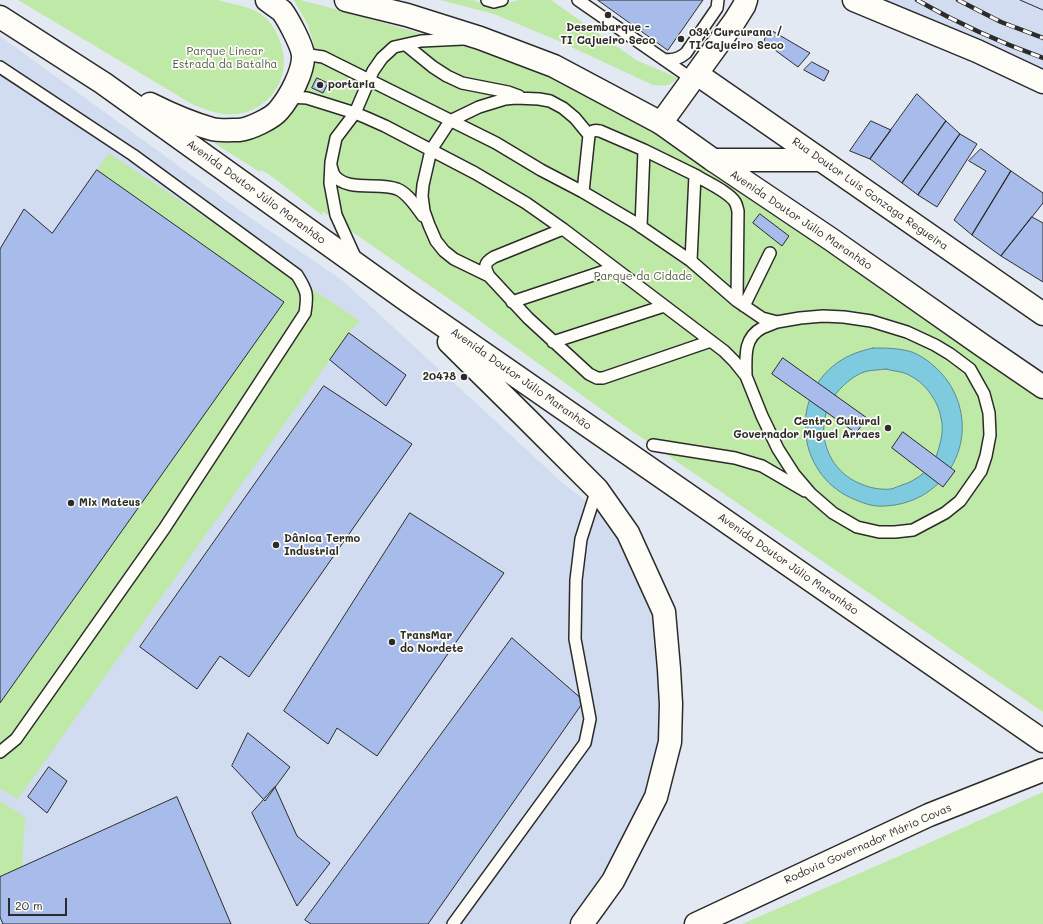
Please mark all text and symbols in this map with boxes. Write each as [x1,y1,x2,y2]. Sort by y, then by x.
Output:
marker: Desembarque - TI Cajueiro Seco [603,10,613,20]
place label: Desembarque - TI Cajueiro Seco [561,21,655,47]
place label: 034 Curcurana / TI Cajueiro Seco [689,26,784,52]
marker: 034 Curcurana / TI Cajueiro Seco [676,34,686,44]
park label: Parque Linear Estrada da Batalha [173,45,277,71]
place label: portaria [328,78,375,92]
marker: portaria [315,80,325,90]
street label: Rua Doutor Luis Gonzaga Regueira [790,135,950,253]
street label: Avenida Doutor Júlio Maranhão [184,137,328,247]
street label: Avenida Doutor Júlio Maranhão [728,167,874,273]
park label: Parque da Cidade [594,270,692,284]
street label: Avenida Doutor Júlio Maranhão [448,325,594,433]
place label: 20478 [423,370,456,384]
marker: 20478 [459,372,469,382]
place label: Centro Cultural Governador Miguel Arraes [733,415,880,441]
marker: Centro Cultural Governador Miguel Arraes [883,423,893,433]
place label: Mix Mateus [79,496,140,510]
marker: Mix Mateus [66,498,76,508]
street label: Avenida Doutor Júlio Maranhão [715,510,861,618]
place label: Dânica Termo Industrial [284,532,360,558]
marker: Dânica Termo Industrial [271,540,281,550]
place label: TransMar do Nordete [400,629,463,655]
marker: TransMar do Nordete [387,637,397,647]
street label: Rodovia Governador Mário Covas [782,801,954,887]
scale bar [10,890,69,916]
text: 20 m [15,897,43,913]

